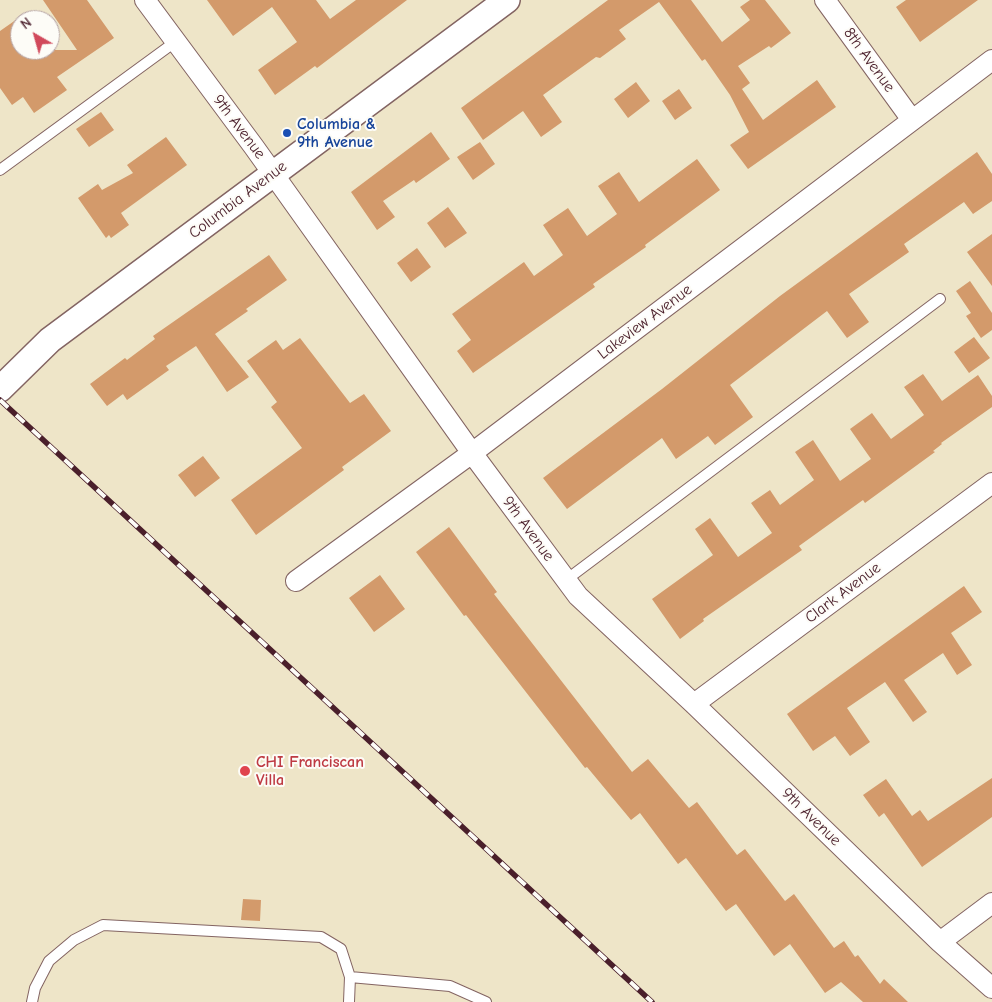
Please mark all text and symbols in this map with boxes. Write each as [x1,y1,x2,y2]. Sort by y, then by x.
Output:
north arrow [10,10,60,60]
text: N [17,14,35,33]
street label: 8th Avenue [839,24,899,96]
street label: 9th Avenue [209,91,269,163]
place label: Columbia & 9th Avenue [297,114,376,152]
marker: Columbia & 9th Avenue [281,127,293,139]
street label: Columbia Avenue [185,157,291,243]
street label: Lakeview Avenue [594,280,696,364]
street label: 9th Avenue [498,493,558,565]
street label: Clark Avenue [801,558,885,628]
place label: CHI Franciscan Villa [256,752,364,790]
marker: CHI Franciscan Villa [238,764,252,778]
street label: 9th Avenue [777,784,845,850]

